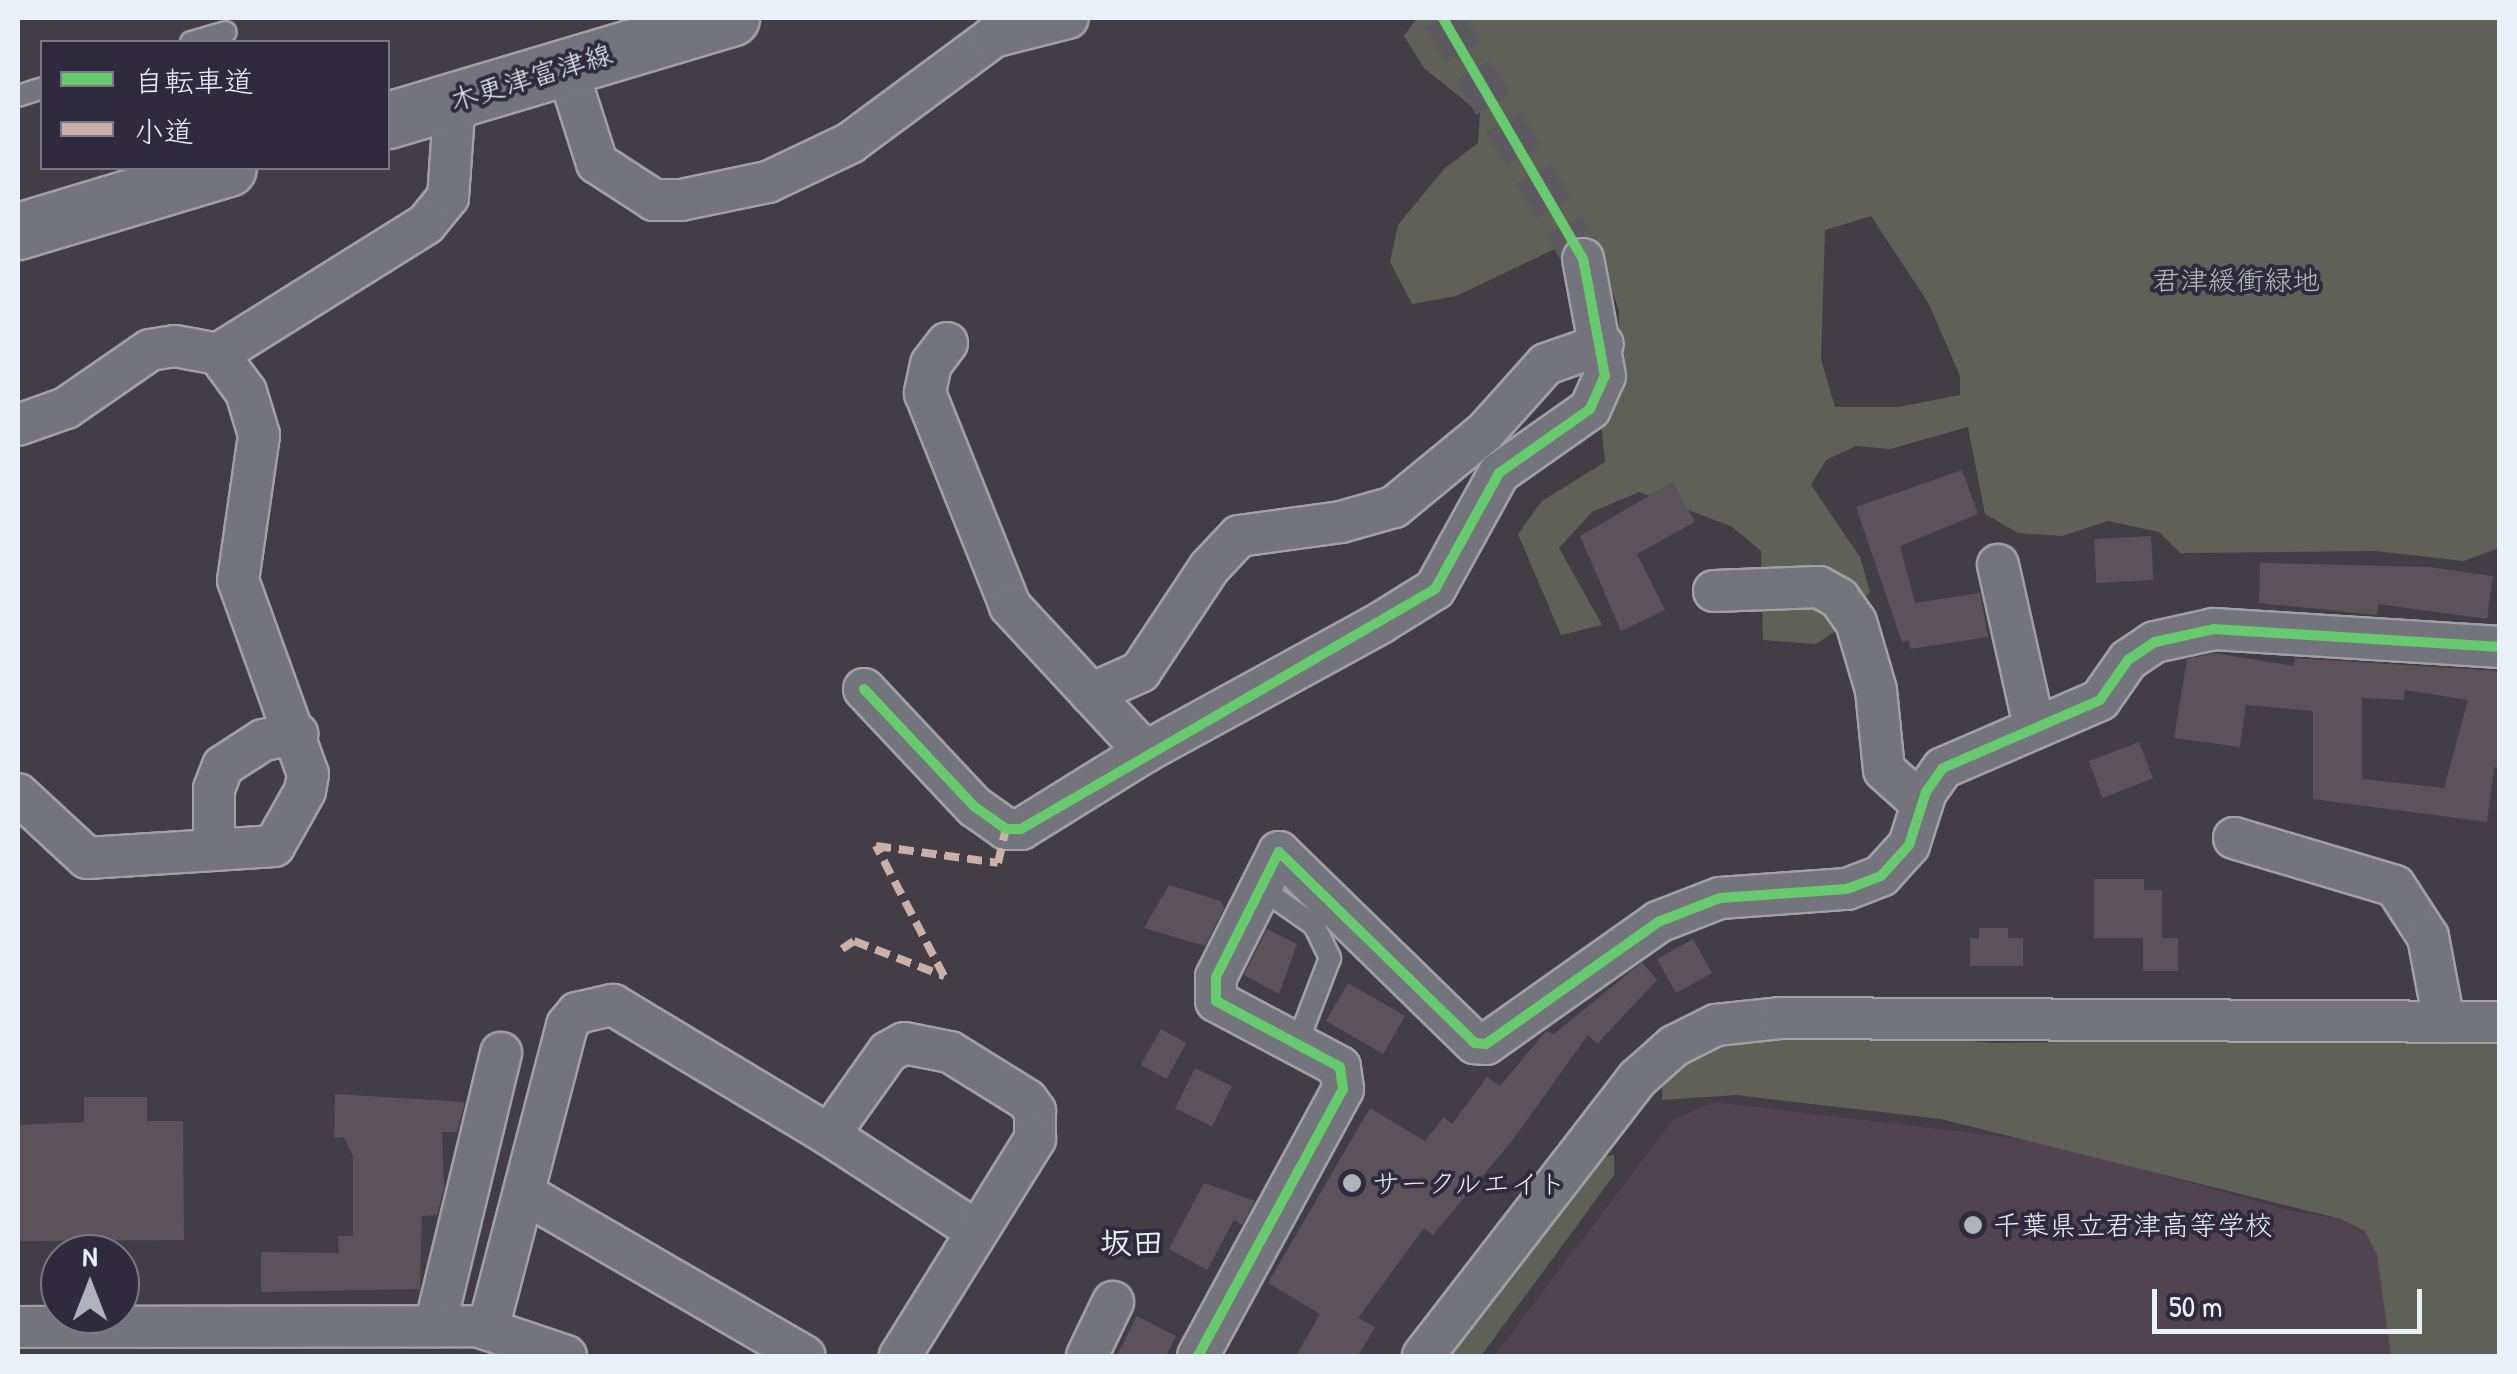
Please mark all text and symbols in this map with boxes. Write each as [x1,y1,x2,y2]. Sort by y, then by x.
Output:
street label: 木更津富津線 [446,36,616,118]
legend [40,40,390,170]
text: 自転車道 [134,61,254,101]
text: 小道 [134,111,194,151]
park label: 君津緩衝緑地 [2152,263,2320,297]
place label: サークルエイト [1372,1166,1568,1200]
marker: サークルエイト [1341,1172,1363,1194]
place label: 千葉県立君津高等学校 [1993,1208,2273,1242]
marker: 千葉県立君津高等学校 [1962,1214,1984,1236]
district label: 坂田 [1100,1224,1164,1262]
north arrow [40,1234,140,1334]
text: N [83,1237,97,1275]
scale bar [2157,1269,2427,1331]
text: 50 m [2169,1286,2222,1326]

